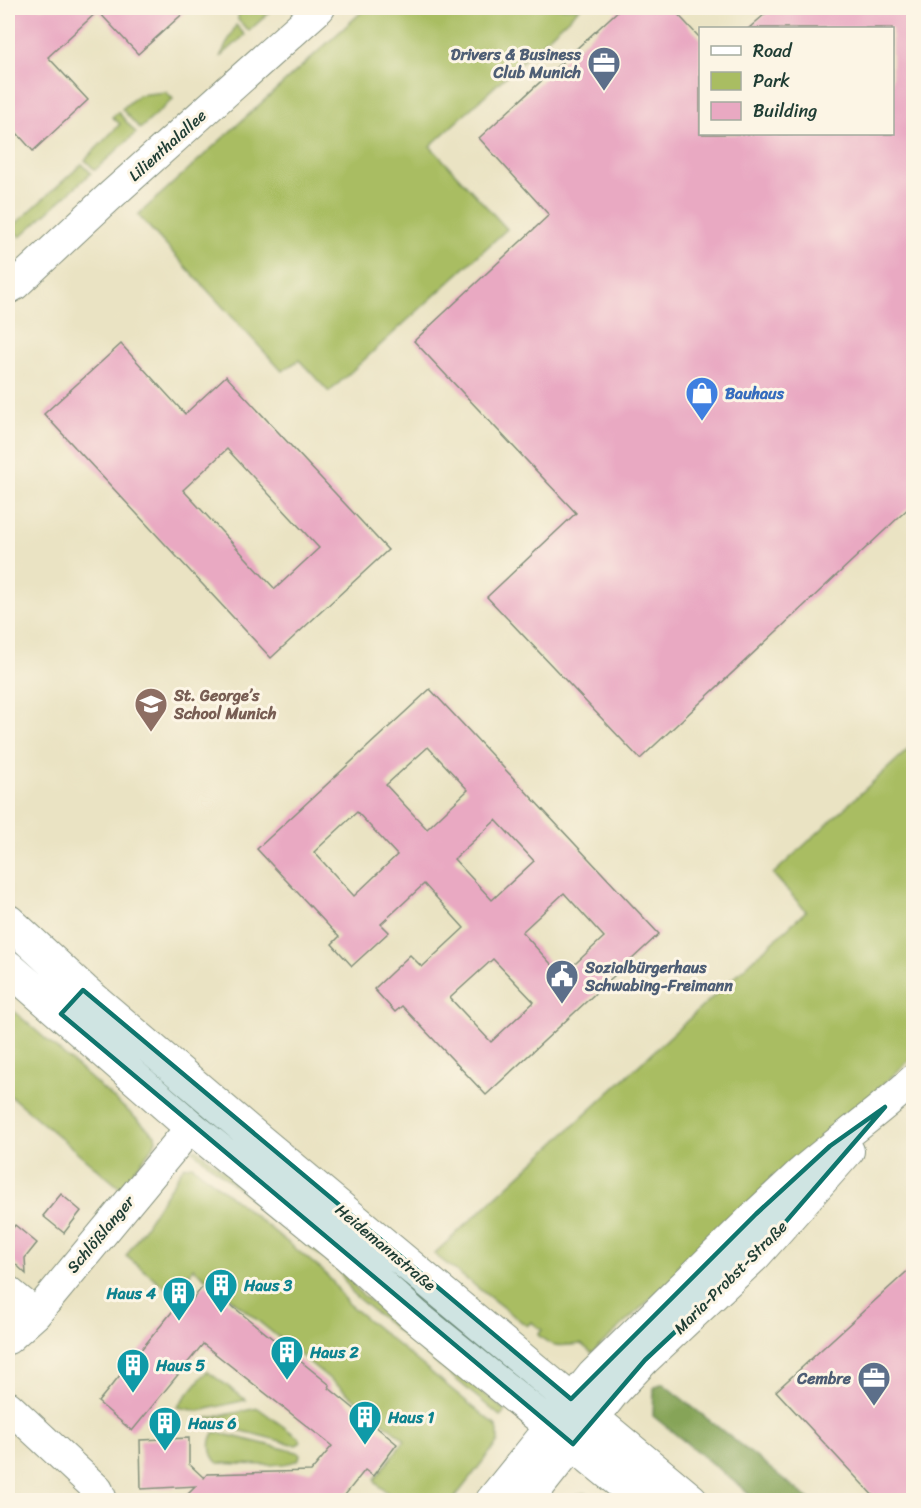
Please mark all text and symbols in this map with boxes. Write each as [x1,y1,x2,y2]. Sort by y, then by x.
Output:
legend [699,27,894,135]
text: Road [753,35,793,67]
place label: Drivers & Business Club Munich [451,40,582,87]
office icon: Drivers & Business Club Munich [586,45,622,92]
text: Park [753,65,790,97]
text: Building [753,95,817,127]
street label: Lilienthalallee [121,102,213,189]
shop icon: Bauhaus [684,375,720,422]
place label: Bauhaus [725,379,785,408]
place label: St. George’s School Munich [173,681,277,728]
school or university icon: St. George’s School Munich [133,686,169,733]
place label: Sozialbürgerhaus Schwabing-Freimann [584,953,733,1000]
public building icon: Sozialbürgerhaus Schwabing-Freimann [544,958,580,1005]
street label: Schlößlanger [59,1188,143,1280]
street label: Heidemannstraße [329,1196,443,1299]
street label: Maria-Probst-Straße [666,1213,794,1341]
building icon: Haus 3 [203,1267,239,1314]
place label: Haus 3 [243,1271,292,1300]
building icon: Haus 4 [161,1275,197,1322]
place label: Haus 4 [106,1279,156,1308]
building icon: Haus 2 [269,1334,305,1381]
place label: Haus 2 [309,1338,359,1367]
building icon: Haus 5 [115,1347,151,1394]
place label: Haus 5 [155,1351,205,1380]
office icon: Cembre [856,1360,892,1407]
place label: Cembre [796,1364,852,1393]
building icon: Haus 1 [347,1399,383,1446]
place label: Haus 1 [387,1403,434,1432]
building icon: Haus 6 [147,1405,183,1452]
place label: Haus 6 [187,1409,237,1438]

